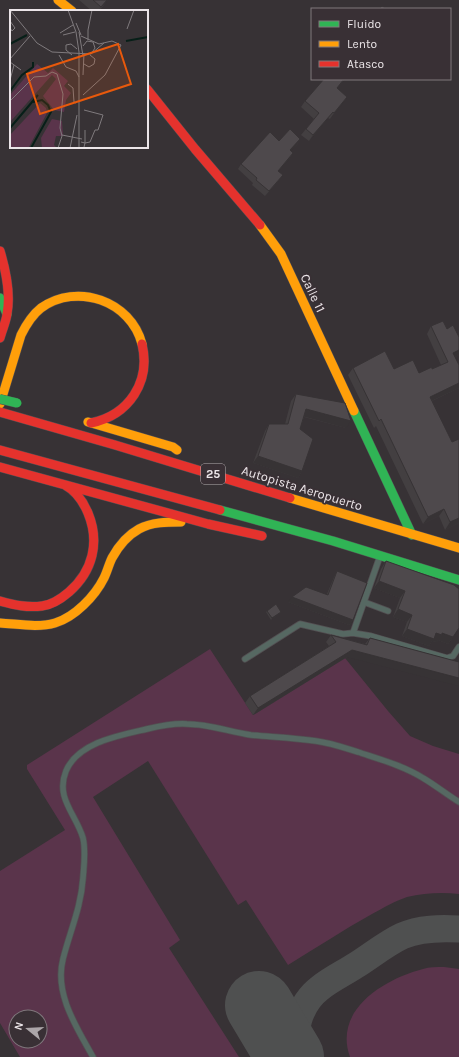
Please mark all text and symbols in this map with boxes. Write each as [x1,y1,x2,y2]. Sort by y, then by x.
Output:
legend [311,8,451,80]
inset map [10,10,148,148]
text: Fluido [347,17,381,31]
text: Lento [347,37,377,51]
text: Atasco [347,57,384,71]
street label: Calle 11 [298,271,328,315]
street label: Autopista Aeropuerto [240,462,364,514]
road number: 25 [201,464,225,484]
north arrow [8,1009,48,1049]
text: N [12,1020,26,1032]

